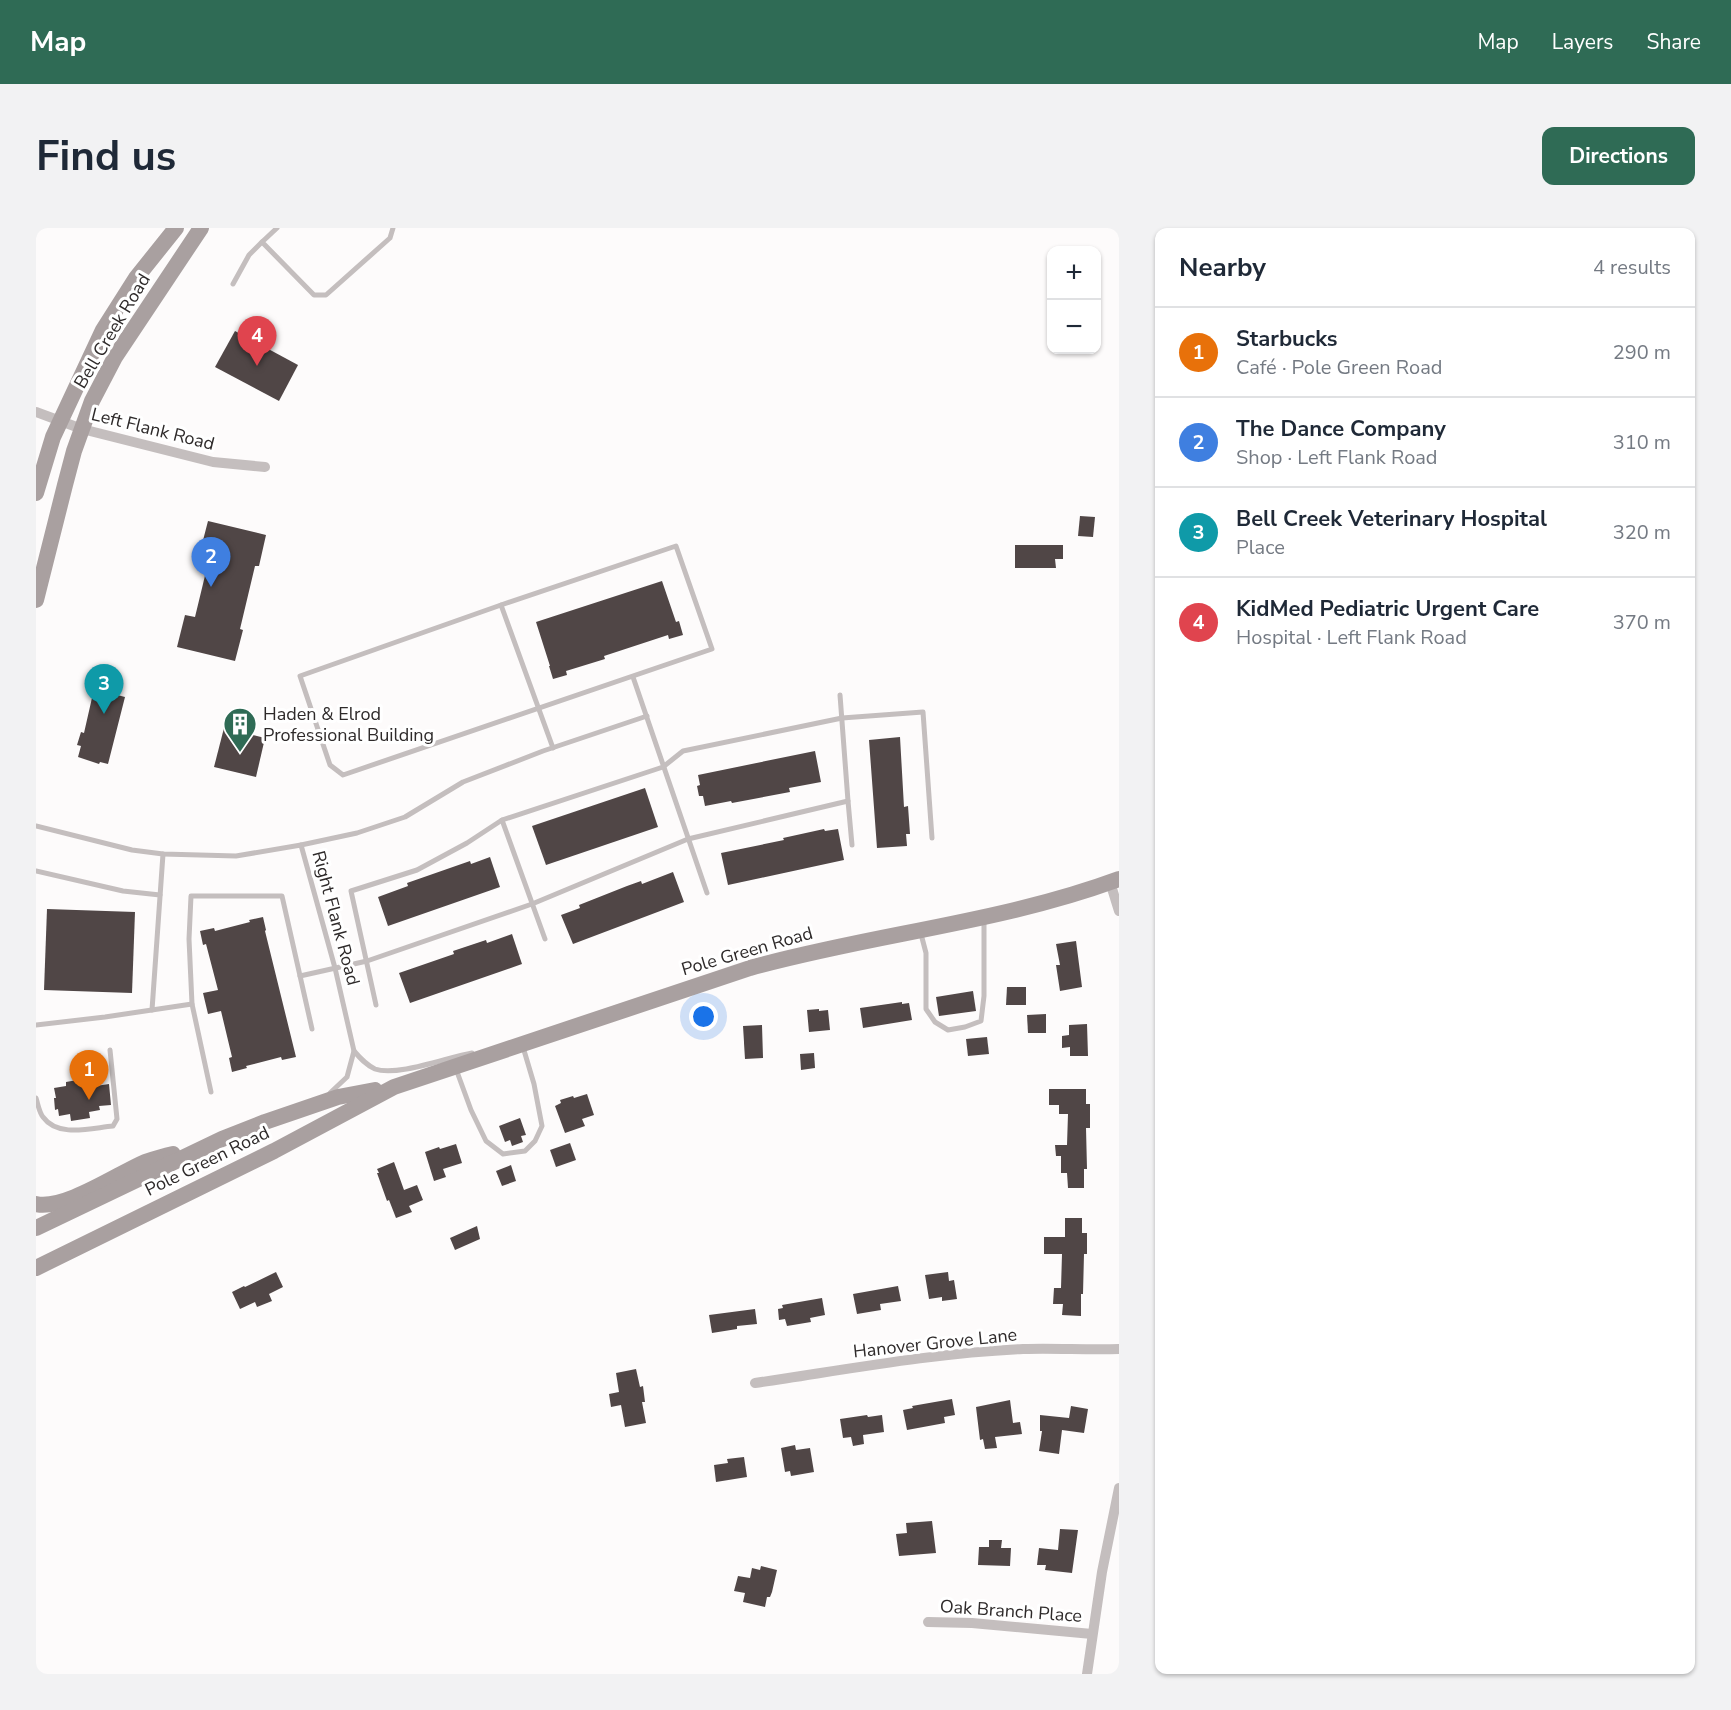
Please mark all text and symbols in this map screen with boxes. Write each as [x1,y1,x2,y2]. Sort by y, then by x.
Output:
text: Map [30,23,86,61]
text: Map [1477,28,1519,56]
text: Layers [1552,28,1613,56]
text: Share [1646,28,1701,56]
button: Directions [1542,127,1695,185]
text: Find us [36,128,176,185]
map controls [1047,246,1101,354]
button: + [1047,246,1101,300]
text: Nearby [1179,250,1266,285]
text: 4 results [1593,254,1671,281]
street label: Bell Creek Road [68,269,156,393]
button: − [1047,300,1101,354]
pin: 4 [238,316,276,366]
text: Starbucks [1236,324,1338,354]
text: 1 [1193,339,1205,366]
text: 290 m [1613,339,1671,366]
text: Café · Pole Green Road [1236,354,1442,381]
street label: Left Flank Road [89,402,217,456]
text: The Dance Company [1236,414,1446,444]
text: 2 [1193,429,1205,456]
text: 310 m [1613,429,1671,456]
text: Shop · Left Flank Road [1236,444,1438,471]
text: Bell Creek Veterinary Hospital [1236,504,1547,534]
text: 3 [1193,519,1205,546]
text: 320 m [1613,519,1671,546]
text: Place [1236,534,1285,561]
pin: 2 [192,538,231,587]
text: KidMed Pediatric Urgent Care [1236,594,1539,624]
text: 4 [1193,609,1205,636]
text: 370 m [1613,609,1671,636]
text: Hospital · Left Flank Road [1236,624,1467,651]
pin: 3 [84,664,124,714]
place label: Haden & Elrod Professional Building [263,702,434,747]
building icon: Haden & Elrod Professional Building [222,706,258,753]
street label: Right Flank Road [306,848,366,988]
street label: Pole Green Road [678,921,816,981]
your location [689,1002,718,1031]
pin: 1 [70,1050,108,1100]
street label: Pole Green Road [141,1120,273,1202]
street label: Hanover Grove Lane [852,1322,1018,1364]
street label: Oak Branch Place [939,1594,1083,1628]

